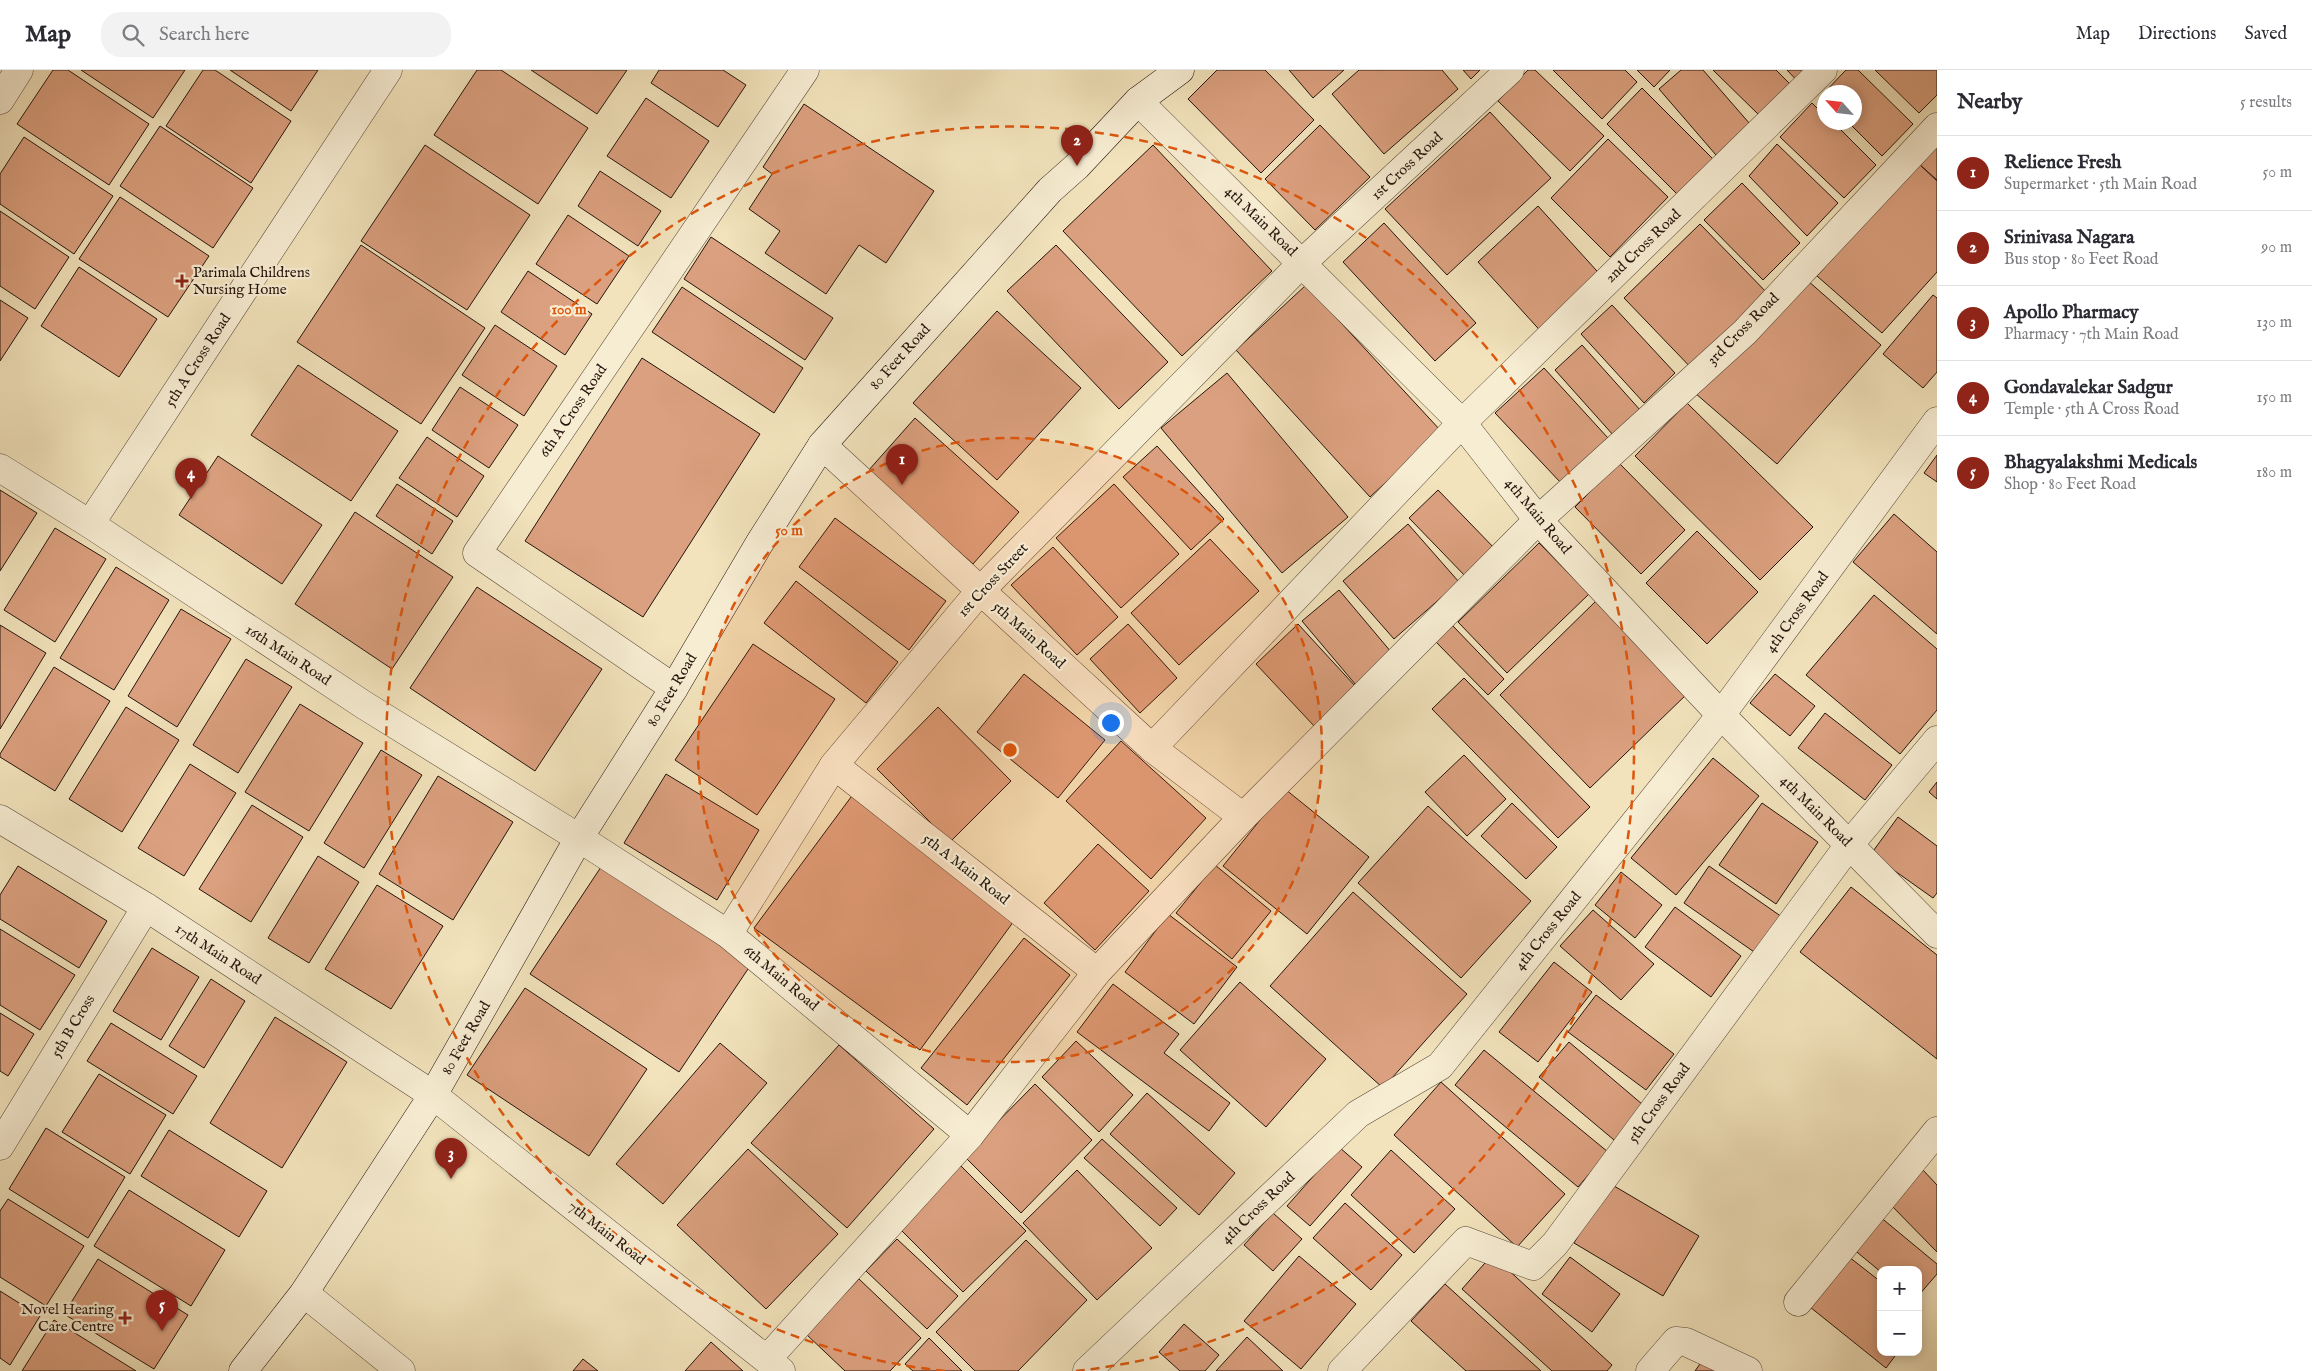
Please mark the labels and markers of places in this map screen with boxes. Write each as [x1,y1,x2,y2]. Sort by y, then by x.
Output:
pin: 2 [1061,125,1093,166]
place label: Parimala Childrens Nursing Home [193,263,310,299]
marker: Parimala Childrens Nursing Home [175,274,189,288]
pin: 1 [886,444,918,485]
pin: 4 [175,458,207,499]
centre of rings [1001,741,1019,759]
pin: 3 [435,1138,467,1179]
pin: 5 [146,1290,178,1331]
place label: Novel Hearing Care Centre [21,1300,115,1336]
marker: Novel Hearing Care Centre [118,1311,132,1325]

